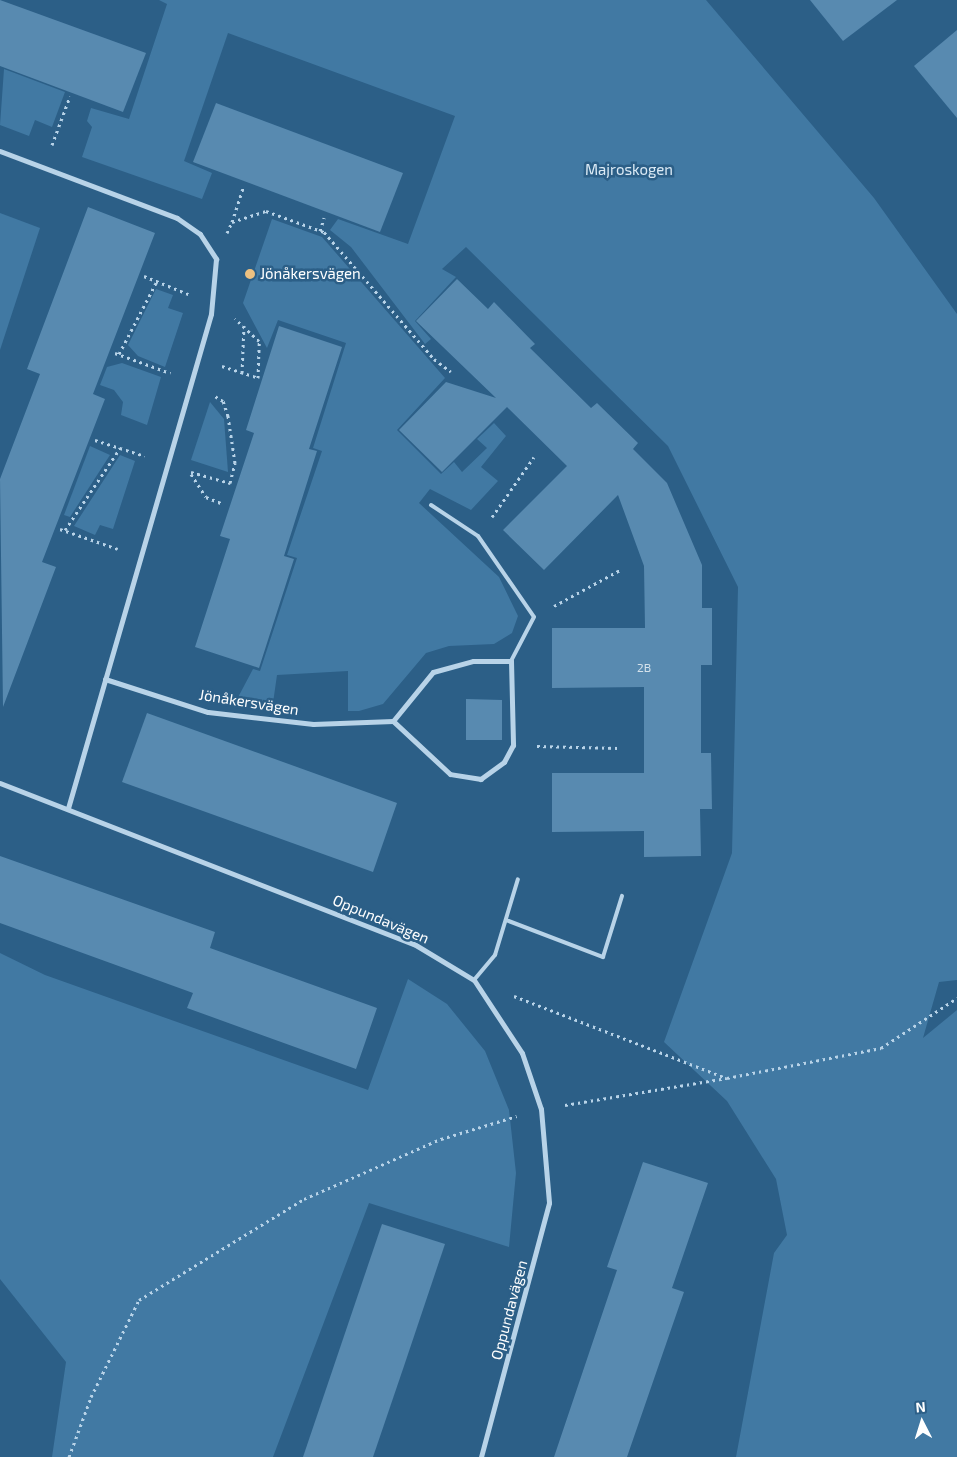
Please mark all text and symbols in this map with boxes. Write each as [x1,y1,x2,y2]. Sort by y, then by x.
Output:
park label: Majroskogen [585,161,673,179]
place label: Jönåkersvägen [260,265,361,283]
marker: Jönåkersvägen [244,268,256,280]
house number: 2B [637,661,651,675]
street label: Jönåkersvägen [198,685,300,719]
street label: Oppundavägen [330,891,432,947]
street label: Oppundavägen [487,1258,531,1362]
north arrow [897,1397,947,1447]
text: N [915,1398,926,1415]

